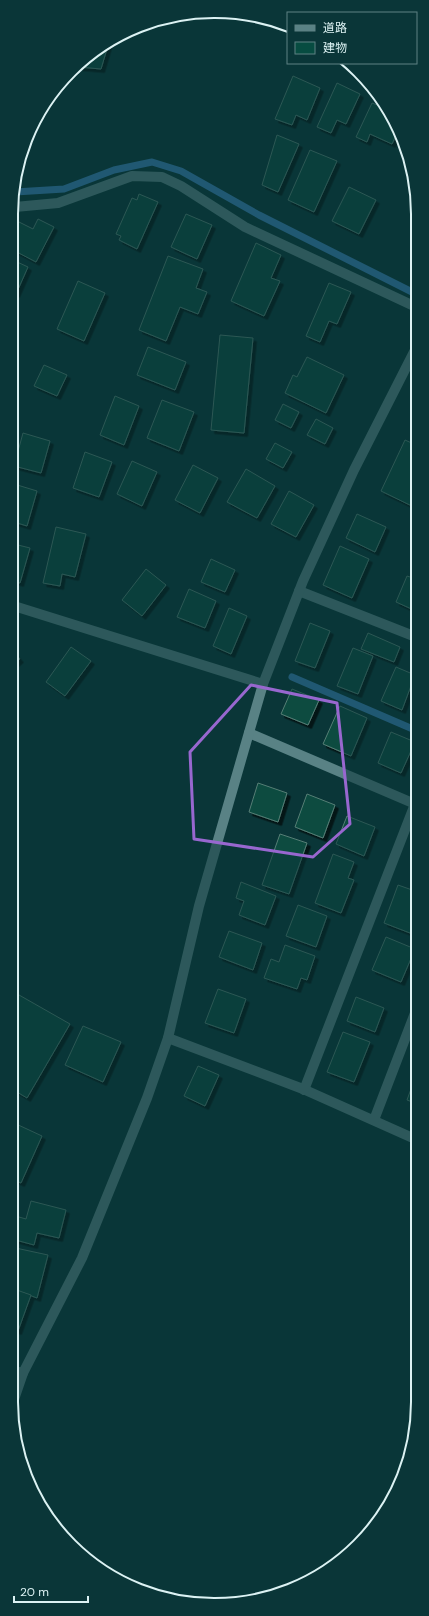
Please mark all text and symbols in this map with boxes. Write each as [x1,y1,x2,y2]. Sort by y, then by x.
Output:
legend [287,12,417,64]
text: 道路 [323,20,347,36]
text: 建物 [323,40,347,56]
scale bar [14,1578,88,1604]
text: 20 m [20,1584,49,1600]

